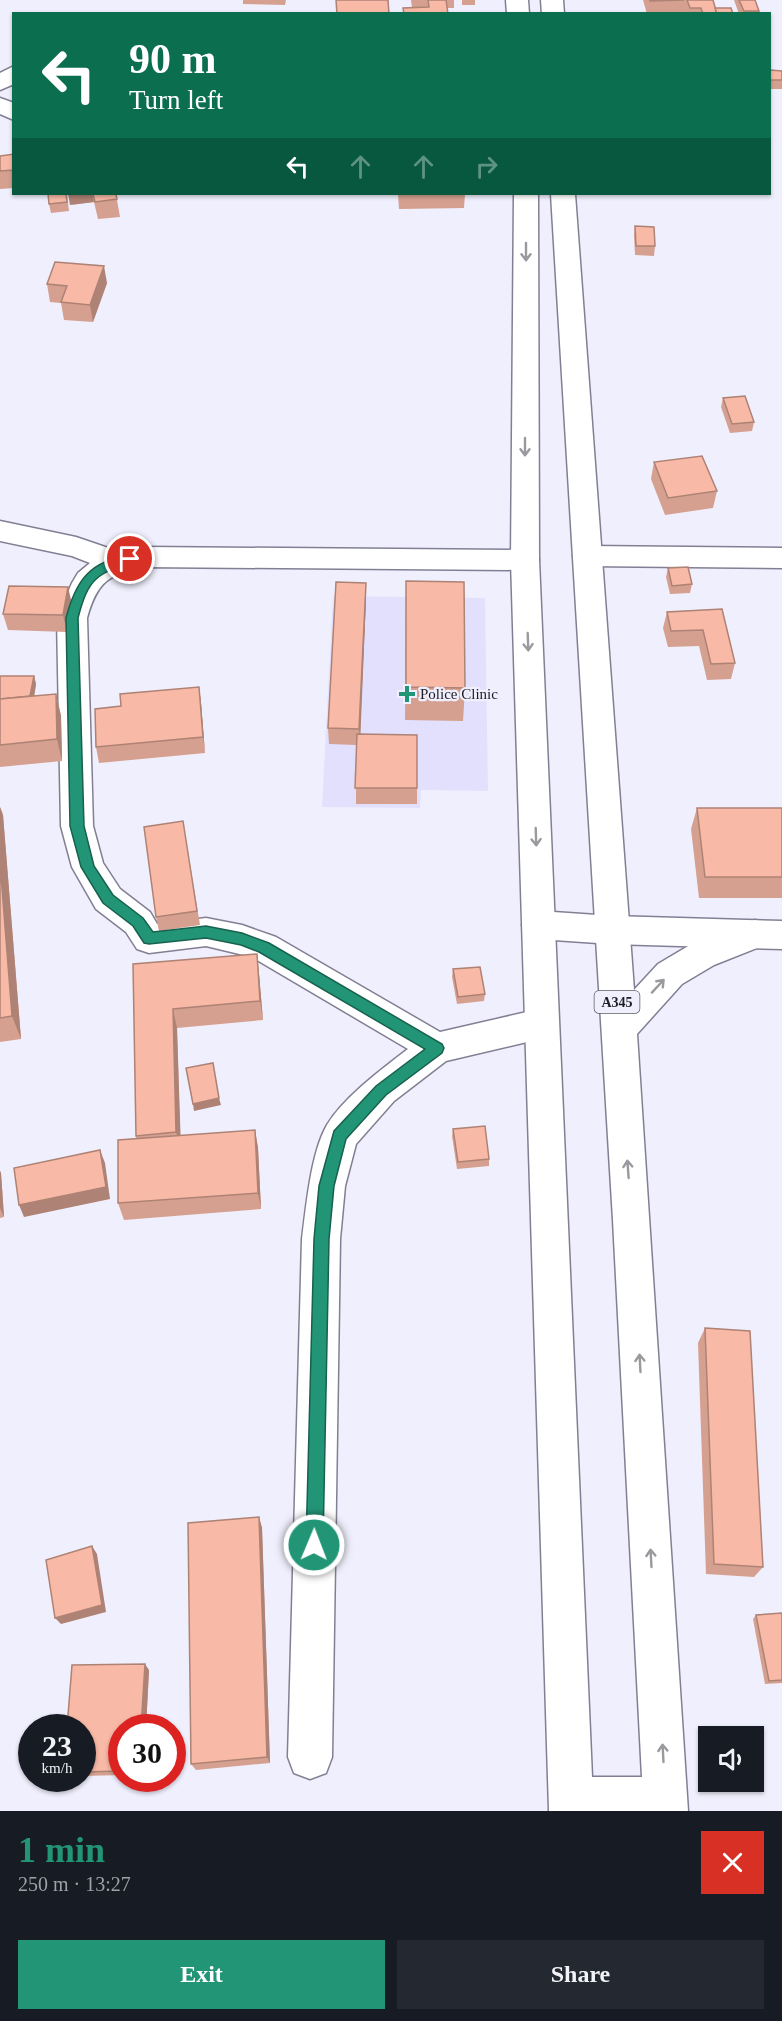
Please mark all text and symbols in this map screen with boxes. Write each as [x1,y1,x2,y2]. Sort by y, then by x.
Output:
icon: left [30,36,108,114]
text: 90 m [129,36,217,82]
text: Turn left [129,85,223,115]
icon: left [281,150,314,183]
icon: ahead [344,150,377,183]
icon: ahead [407,150,440,183]
icon: right [470,150,503,183]
one-way arrow [520,241,532,261]
one-way arrow [519,436,531,456]
pin [104,533,155,584]
icon: arrive [113,542,146,575]
one-way arrow [523,631,534,651]
marker: Police Clinic [398,685,416,703]
place label: Police Clinic [420,686,498,702]
one-way arrow [530,826,541,846]
one-way arrow [651,979,665,994]
road number: A345 [594,991,640,1013]
one-way arrow [622,1159,633,1179]
one-way arrow [634,1354,645,1374]
position arrow [282,1513,346,1577]
one-way arrow [646,1548,657,1568]
speed limit sign: 30 [108,1714,186,1792]
map controls [698,1726,764,1792]
button: sound [698,1726,764,1792]
text: 23 [42,1729,72,1762]
one-way arrow [657,1743,668,1763]
text: km/h [42,1760,72,1776]
text: 1 min [18,1830,105,1870]
button: close [701,1831,764,1894]
text: 250 m · 13:27 [18,1873,131,1895]
button: Exit [18,1940,385,2009]
button: Share [397,1940,764,2009]

